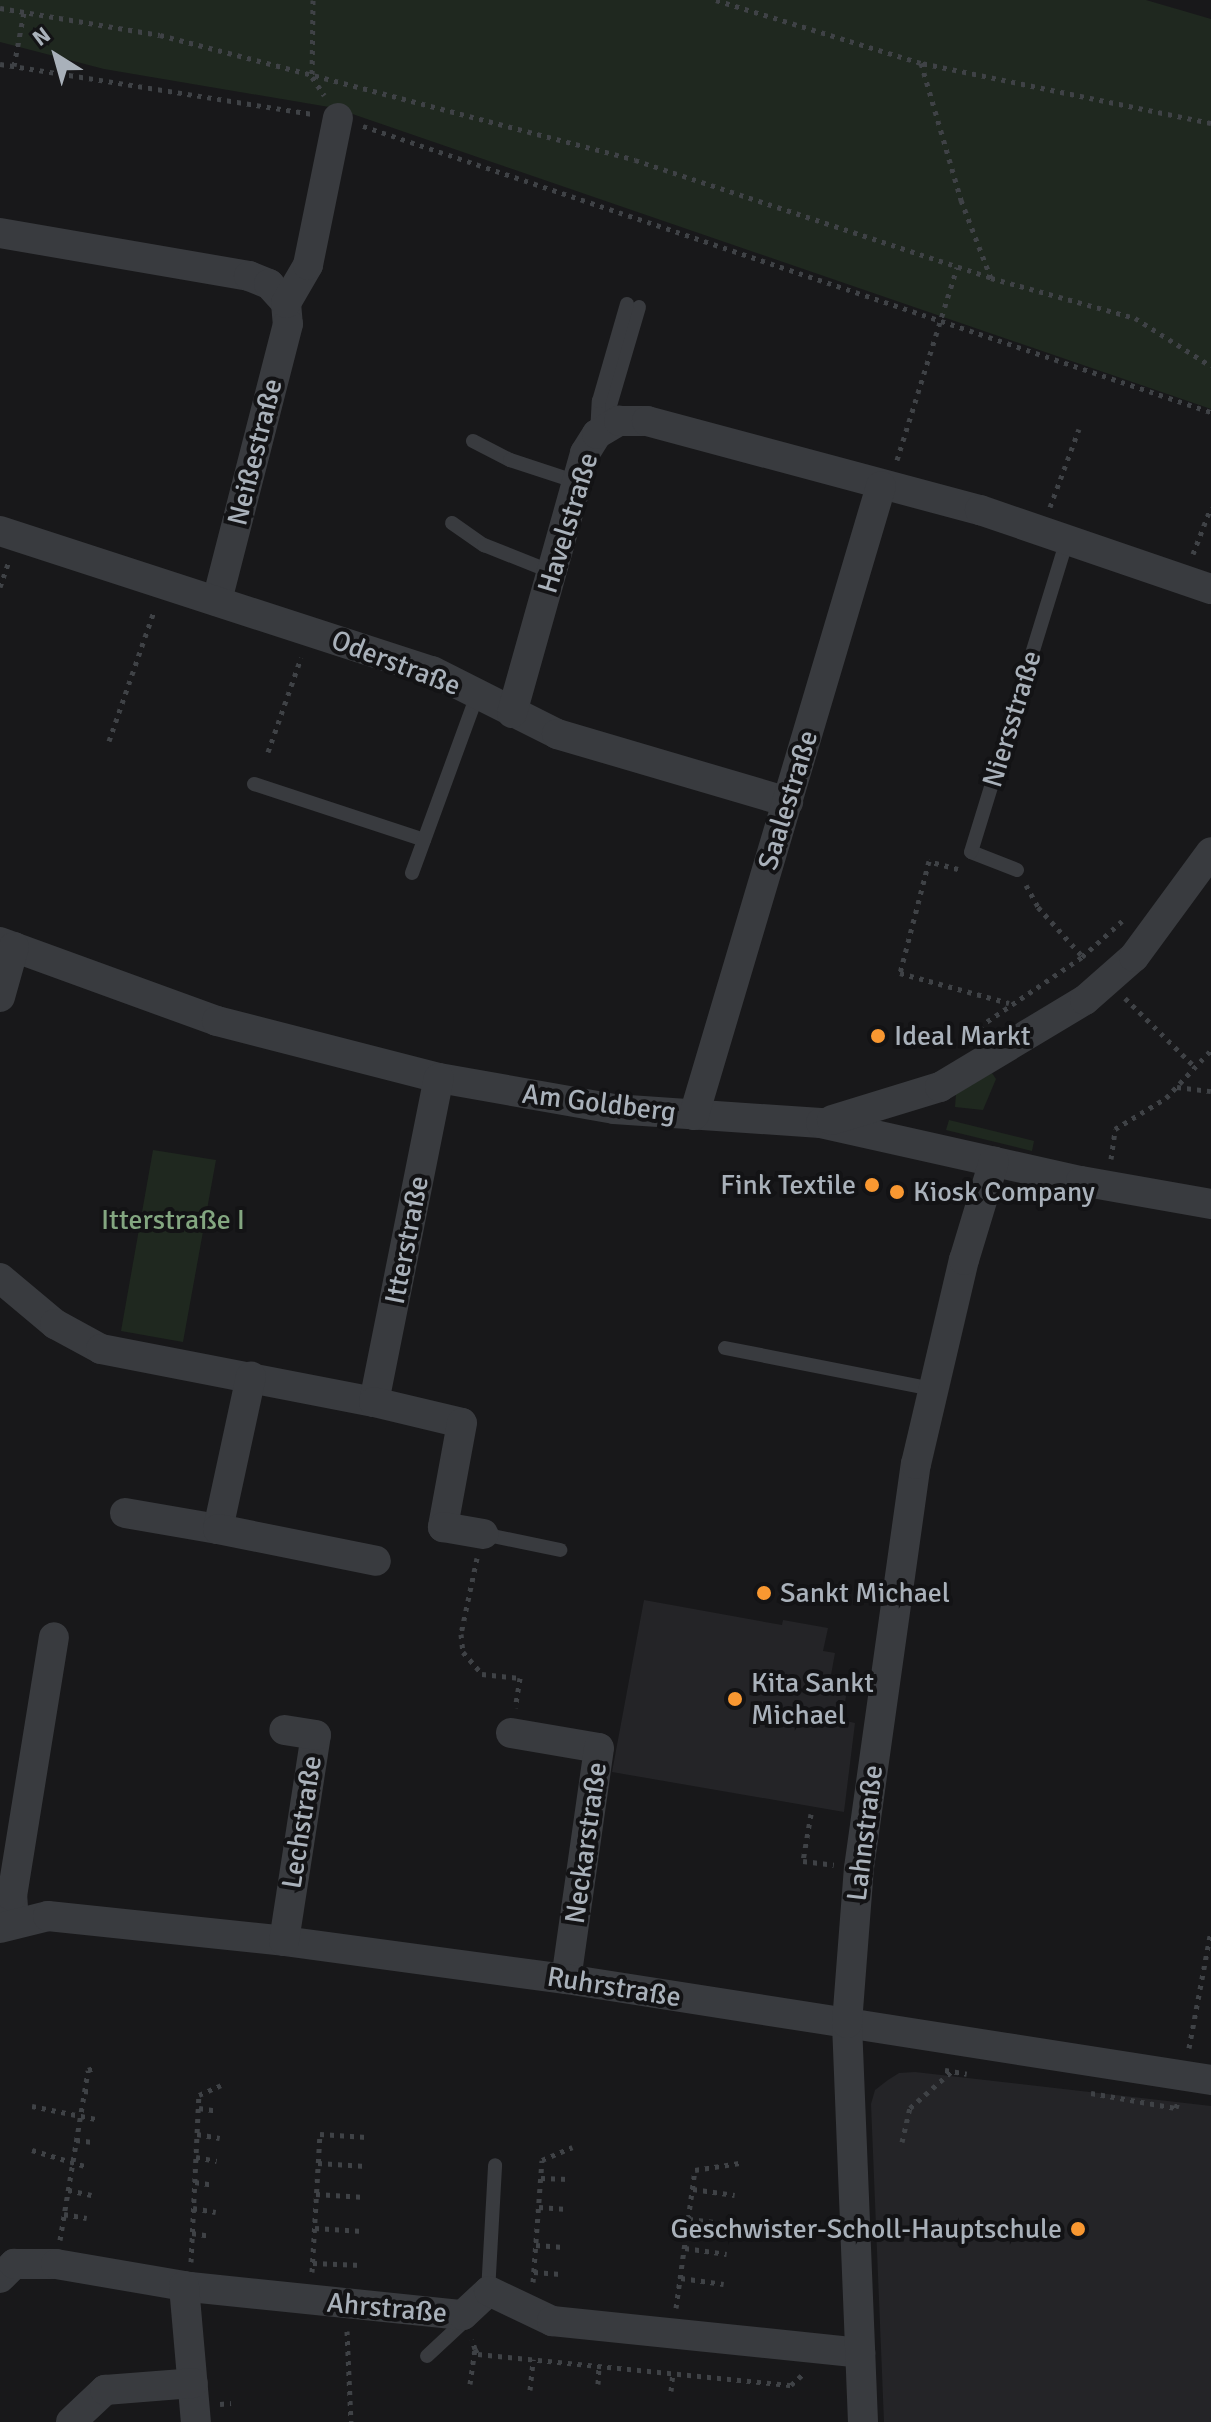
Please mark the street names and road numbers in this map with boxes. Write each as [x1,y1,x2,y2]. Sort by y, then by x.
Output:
street label: Neißestraße [221,375,289,529]
street label: Havelstraße [531,449,605,597]
street label: Oderstraße [327,623,465,703]
street label: Niersstraße [975,647,1049,791]
street label: Saalestraße [751,726,825,874]
street label: Am Goldberg [520,1077,678,1129]
street label: Itterstraße [378,1173,436,1307]
street label: Lechstraße [275,1753,329,1891]
street label: Neckarstraße [558,1760,614,1926]
street label: Lahnstraße [840,1763,890,1903]
street label: Ruhrstraße [545,1960,683,2014]
street label: Ahrstraße [325,2286,449,2330]

